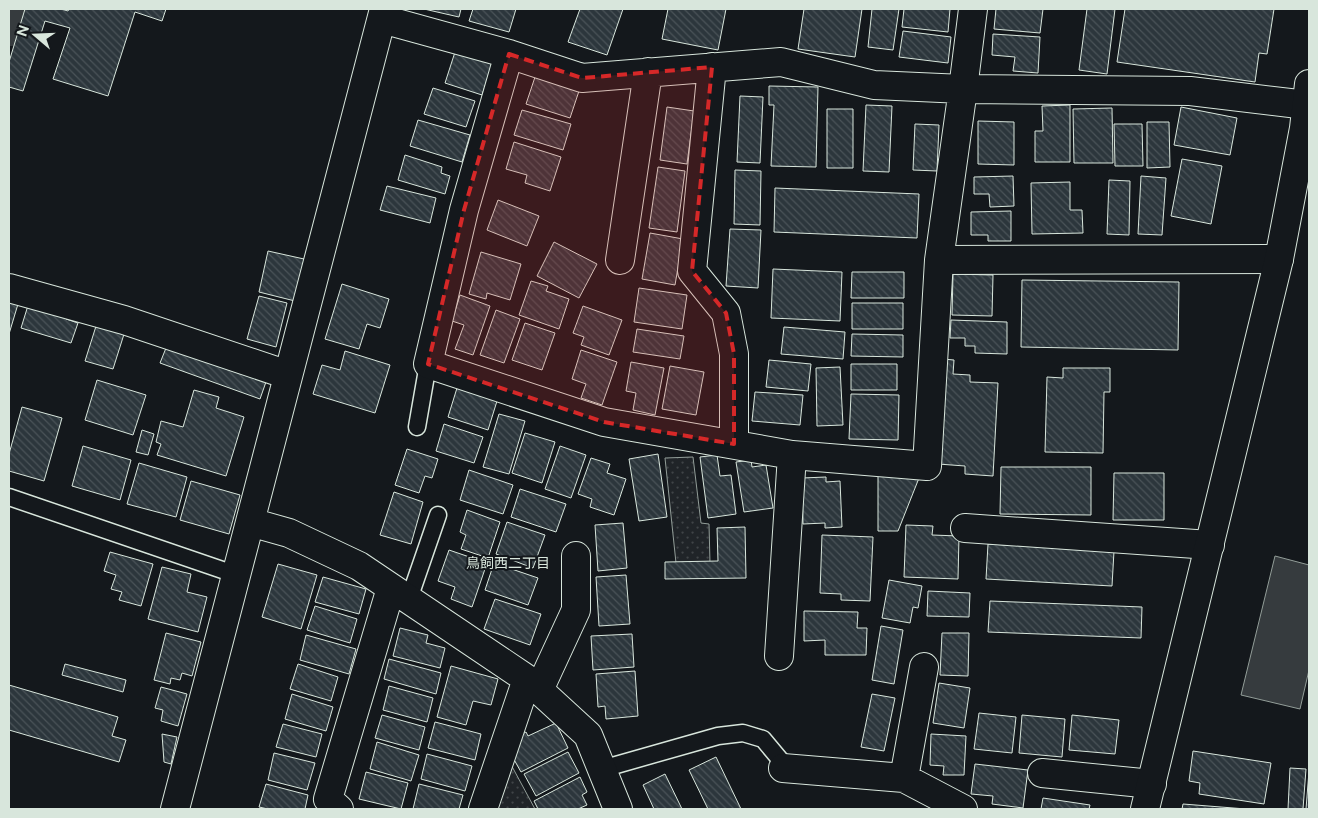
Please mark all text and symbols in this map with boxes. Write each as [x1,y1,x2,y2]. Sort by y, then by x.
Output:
north arrow [10,10,60,60]
text: N [13,23,32,39]
district label: 鳥飼西二丁目 [466,555,550,571]

